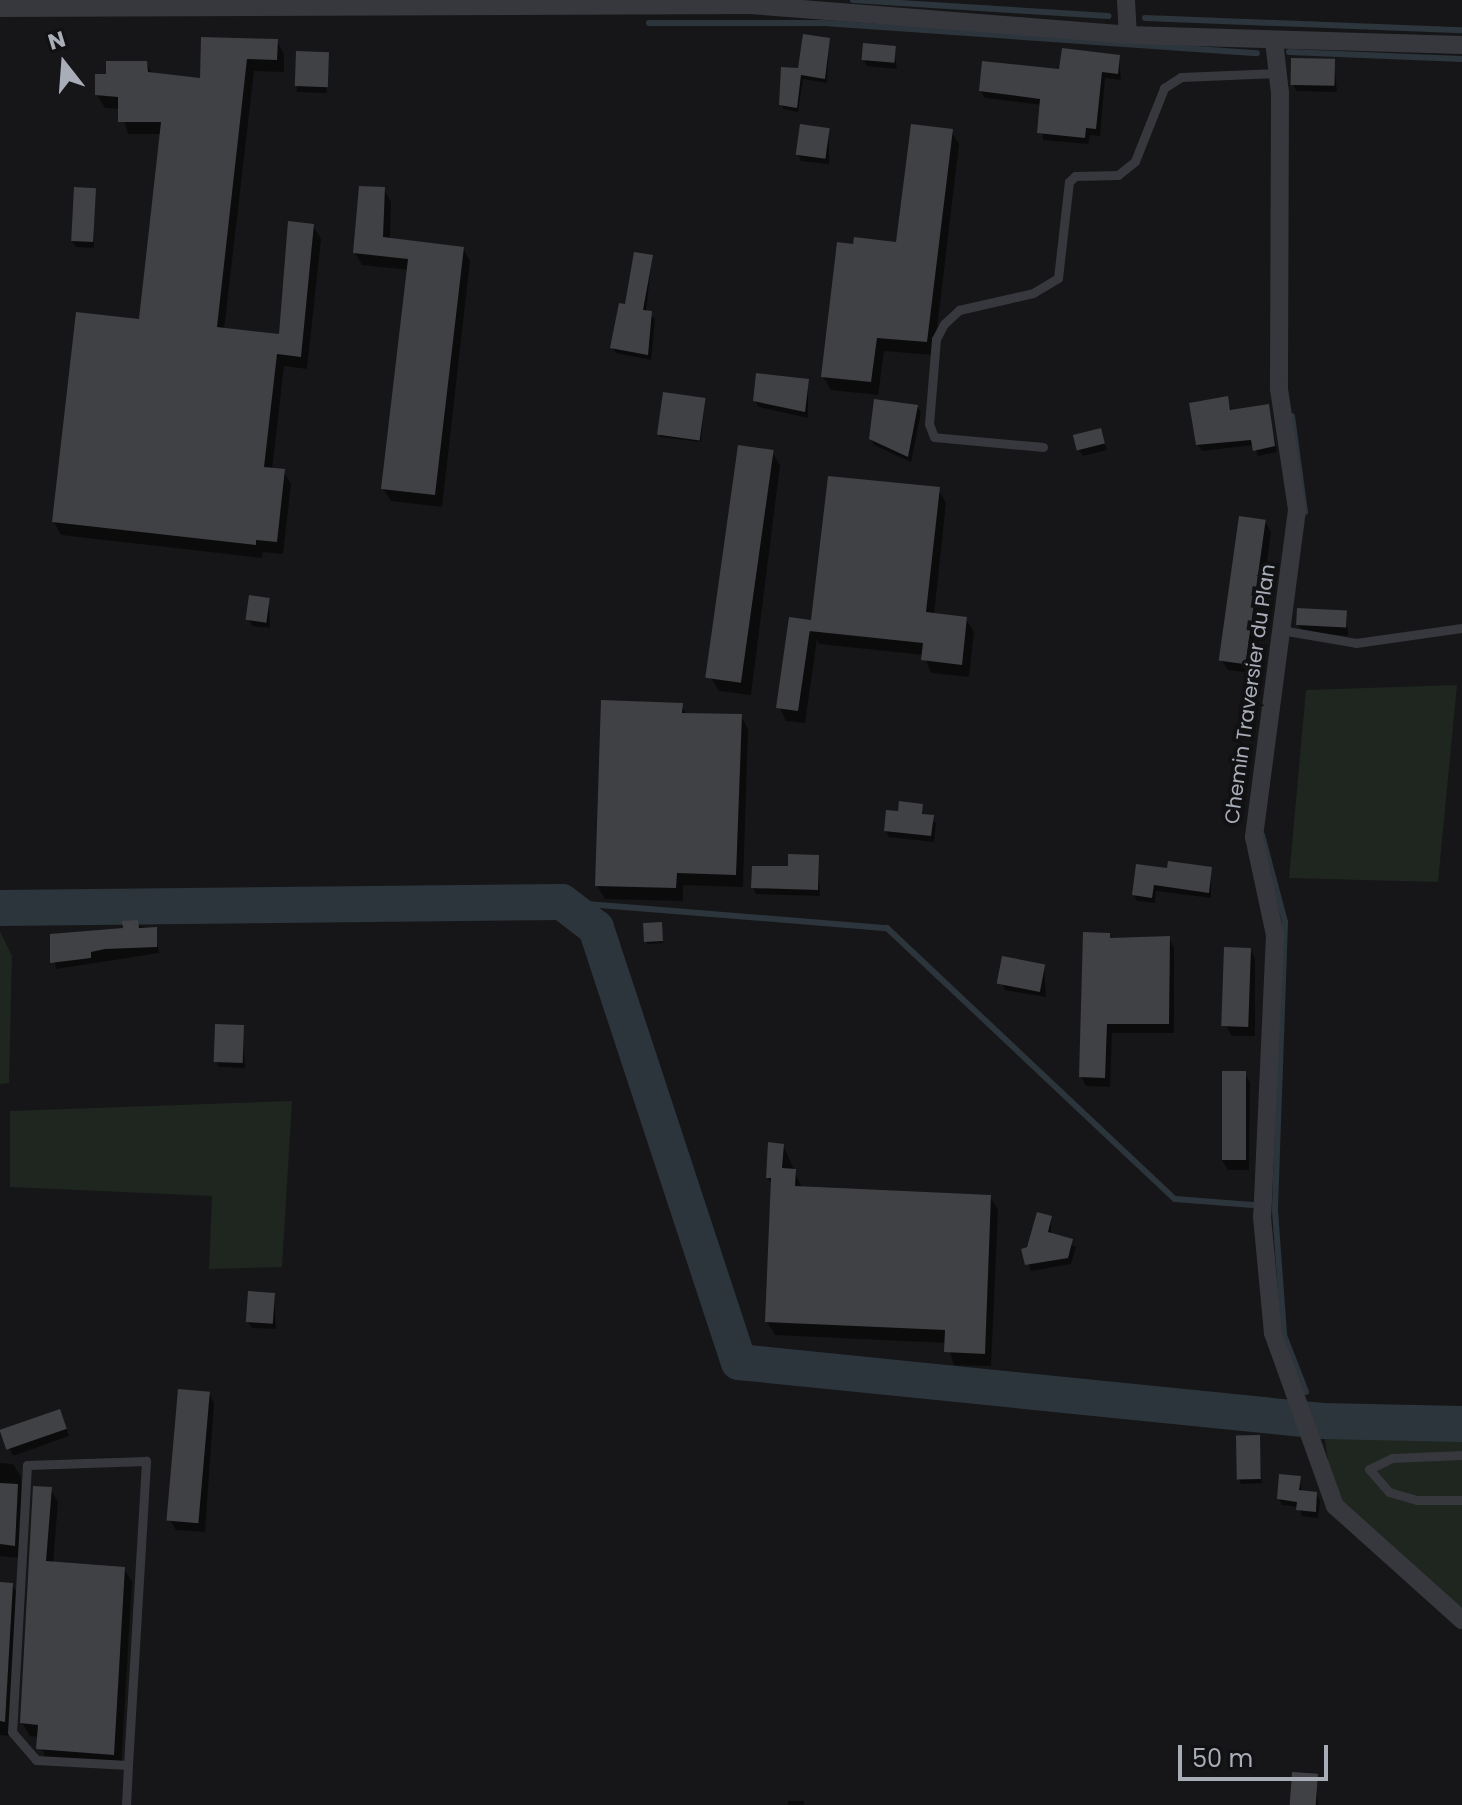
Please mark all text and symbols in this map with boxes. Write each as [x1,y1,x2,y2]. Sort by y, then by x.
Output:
text: N [44,23,69,58]
north arrow [24,24,104,104]
street label: Chemin Traversier du Plan [1220,562,1280,826]
scale bar [1182,1729,1332,1779]
text: 50 m [1192,1742,1253,1775]

